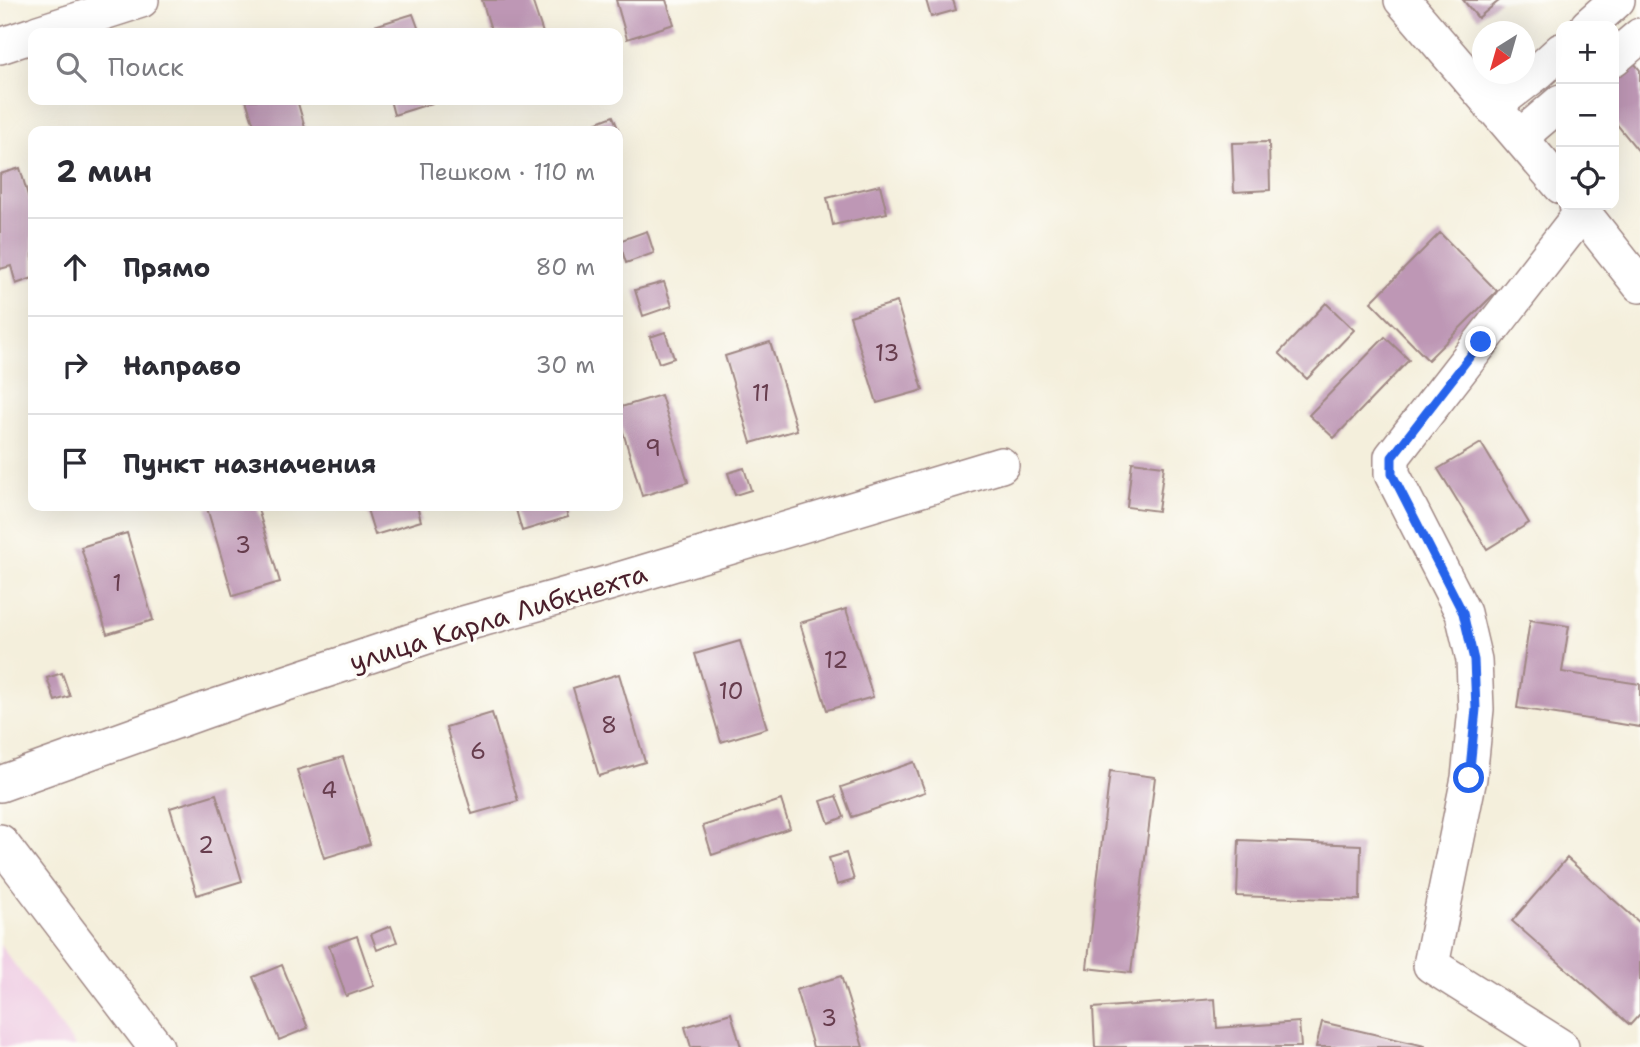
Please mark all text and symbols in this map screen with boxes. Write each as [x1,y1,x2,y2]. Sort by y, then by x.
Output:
north arrow [1472,21,1535,84]
map controls [1556,21,1619,210]
button: + [1556,21,1619,84]
search box [28,28,623,105]
icon: search [52,48,90,86]
text: Поиск [108,49,184,84]
button: − [1556,84,1619,147]
button: locate [1556,147,1619,210]
text: 2 мин [56,151,152,192]
text: Пешком · 110 m [419,157,595,187]
icon: ahead [56,248,94,286]
text: Прямо [123,250,211,285]
text: 80 m [536,252,595,282]
route end [1465,326,1496,357]
house number: 13 [875,338,899,368]
icon: right [56,346,94,384]
text: Направо [123,348,241,383]
text: 30 m [536,350,595,380]
house number: 11 [752,378,770,408]
house number: 9 [645,433,661,463]
icon: arrive [56,444,94,482]
text: Пункт назначения [123,446,376,481]
house number: 3 [235,530,251,560]
street label: улица Карла Либкнехта [345,555,651,679]
house number: 1 [112,568,122,598]
house number: 12 [824,645,848,675]
house number: 10 [718,676,744,706]
house number: 8 [601,710,617,740]
house number: 6 [470,736,486,766]
route start [1453,762,1484,793]
house number: 4 [321,775,337,805]
house number: 2 [198,830,214,860]
house number: 3 [821,1003,837,1033]

